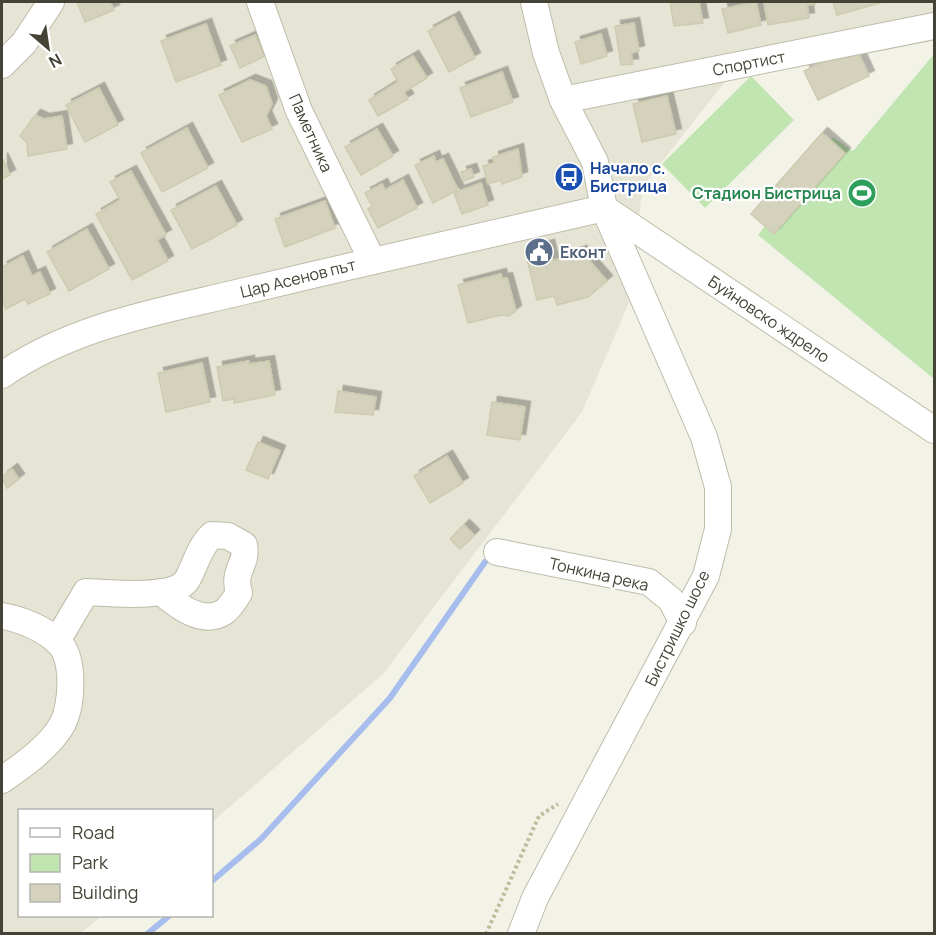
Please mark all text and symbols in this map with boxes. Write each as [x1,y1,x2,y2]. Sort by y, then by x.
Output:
north arrow [18,18,78,78]
street label: Спортист [711,45,787,81]
text: N [45,49,66,74]
street label: Паметника [284,90,338,176]
place label: Начало с. Бистрица [590,157,667,197]
bus stop icon: Начало с. Бистрица [553,161,585,193]
sports icon: Стадион Бистрица [846,177,878,209]
place label: Стадион Бистрица [692,182,841,204]
public building icon: Еконт [523,236,555,268]
place label: Еконт [560,241,607,263]
street label: Цар Асенов път [238,253,358,303]
street label: Буйновско ждрело [704,270,834,368]
street label: Тонкина река [547,552,651,596]
street label: Бистришко шосе [639,566,715,690]
legend [18,809,213,917]
text: Road [72,820,115,844]
text: Park [72,850,109,874]
text: Building [72,880,138,904]

